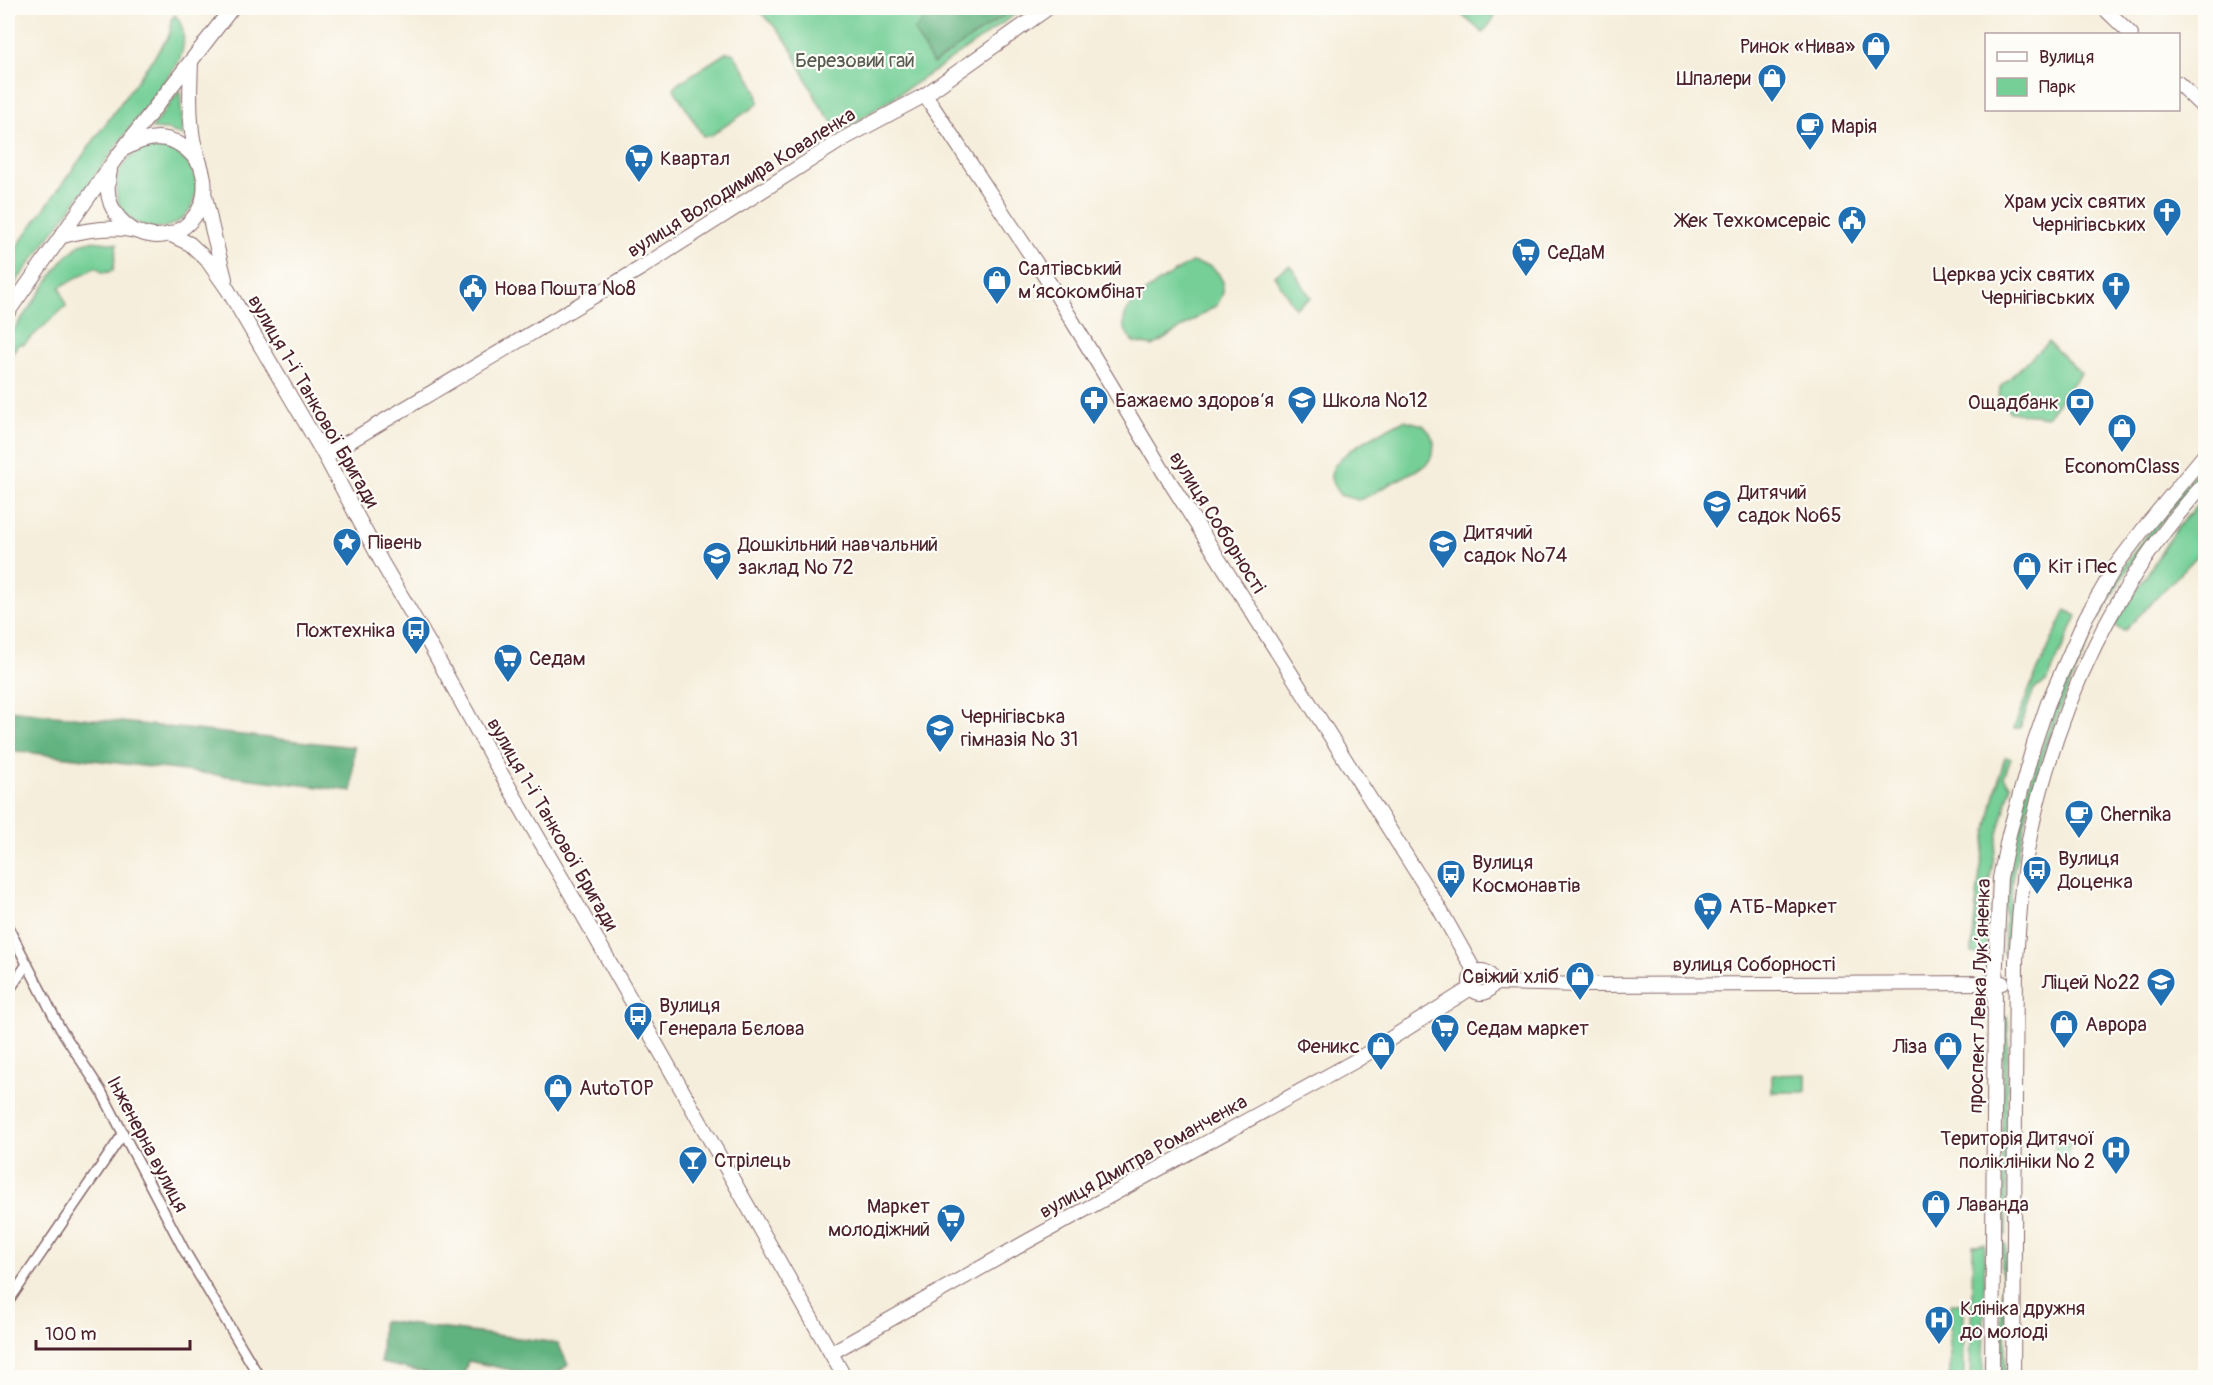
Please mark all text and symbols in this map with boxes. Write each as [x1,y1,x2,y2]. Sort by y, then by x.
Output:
shop icon: Ринок «Нива» [1860,30,1892,72]
legend [1985,33,2180,111]
place label: Ринок «Нива» [1740,34,1855,59]
text: Вулиця [2039,46,2094,69]
park label: Березовий гай [795,48,915,73]
shop icon: Шпалери [1756,62,1788,104]
place label: Шпалери [1676,66,1751,91]
text: Парк [2039,76,2076,99]
street label: вулиця Володимира Коваленка [622,102,860,263]
cafe icon: Марія [1794,110,1826,152]
place label: Марія [1831,114,1877,139]
supermarket icon: Квартал [623,142,655,184]
place label: Квартал [660,146,730,171]
place label: Храм усіх святих Чернігівських [2004,189,2146,237]
church icon: Храм усіх святих Чернігівських [2151,196,2183,238]
public building icon: Жек Техкомсервіс [1836,204,1868,246]
place label: Жек Техкомсервіс [1673,208,1831,233]
supermarket icon: СеДаМ [1510,236,1542,278]
place label: СеДаМ [1547,240,1605,265]
place label: Салтівський мʼясокомбінат [1018,256,1145,304]
place label: Церква усіх святих Чернігівських [1933,262,2095,310]
shop icon: Салтівський мʼясокомбінат [981,264,1013,306]
church icon: Церква усіх святих Чернігівських [2100,270,2132,312]
public building icon: Нова Пошта №8 [457,272,489,314]
place label: Нова Пошта №8 [494,276,636,301]
street label: вулиця 1-ї Танкової Бригади [242,290,385,512]
pharmacy icon: Бажаємо здоровʼя [1078,384,1110,426]
school or university icon: Школа №12 [1286,384,1318,426]
bank icon: Ощадбанк [2064,386,2096,428]
place label: Бажаємо здоровʼя [1115,388,1274,413]
place label: Школа №12 [1323,388,1428,413]
place label: Ощадбанк [1968,390,2059,415]
shop icon: EconomClass [2106,412,2138,454]
street label: вулиця Соборності [1164,447,1271,598]
place label: EconomClass [2065,454,2180,479]
place label: Дитячий садок №65 [1737,480,1842,528]
school or university icon: Дитячий садок №65 [1701,488,1733,530]
place label: Дитячий садок №74 [1463,520,1568,568]
place icon: Півень [331,526,363,568]
school or university icon: Дитячий садок №74 [1427,528,1459,570]
place label: Півень [368,530,422,555]
place label: Дошкільний навчальний заклад № 72 [737,532,938,580]
school or university icon: Дошкільний навчальний заклад № 72 [701,540,733,582]
shop icon: Кіт і Пес [2011,550,2043,592]
place label: Кіт і Пес [2048,554,2117,579]
bus stop icon: Пожтехніка [400,614,432,656]
place label: Пожтехніка [296,618,395,643]
supermarket icon: Седам [492,642,524,684]
place label: Седам [529,646,586,671]
place label: Чернігівська гімназія № 31 [961,704,1078,752]
school or university icon: Чернігівська гімназія № 31 [924,712,956,754]
street label: вулиця 1-ї Танкової Бригади [481,713,624,935]
cafe icon: Chernika [2063,798,2095,840]
place label: Chernika [2100,802,2171,827]
place label: Вулиця Доценка [2057,846,2133,894]
place label: Вулиця Космонавтів [1472,850,1581,898]
bus stop icon: Вулиця Доценка [2021,854,2053,896]
bus stop icon: Вулиця Космонавтів [1435,858,1467,900]
street label: проспект Левка Лукʼяненка [1963,878,1996,1114]
supermarket icon: АТБ-Маркет [1692,890,1724,932]
place label: АТБ-Маркет [1729,894,1837,919]
street label: вулиця Соборності [1673,952,1835,977]
shop icon: Свіжий хліб [1564,960,1596,1002]
place label: Свіжий хліб [1462,964,1559,989]
school or university icon: Ліцей №22 [2145,966,2177,1008]
place label: Ліцей №22 [2040,970,2140,995]
place label: Вулиця Генерала Бєлова [659,993,804,1041]
bus stop icon: Вулиця Генерала Бєлова [622,1000,654,1042]
shop icon: Аврора [2048,1008,2080,1050]
supermarket icon: Седам маркет [1429,1012,1461,1054]
place label: Аврора [2085,1012,2147,1037]
place label: Седам маркет [1466,1016,1589,1041]
shop icon: Феникс [1365,1030,1397,1072]
shop icon: Ліза [1932,1030,1964,1072]
place label: Феникс [1297,1034,1360,1059]
place label: Ліза [1892,1034,1927,1059]
street label: Інженерна вулиця [101,1072,194,1217]
shop icon: AutoTOP [542,1072,574,1114]
place label: AutoTOP [579,1076,654,1101]
street label: вулиця Дмитра Романченка [1035,1089,1252,1224]
place label: Територія Дитячої поліклініки № 2 [1940,1126,2095,1174]
hospital icon: Територія Дитячої поліклініки № 2 [2100,1134,2132,1176]
bar icon: Стрілець [677,1144,709,1186]
place label: Стрілець [714,1148,791,1173]
shop icon: Лаванда [1920,1188,1952,1230]
place label: Лаванда [1956,1192,2029,1217]
place label: Маркет молодіжний [828,1194,930,1242]
supermarket icon: Маркет молодіжний [935,1202,967,1244]
place label: Клініка дружня до молоді [1960,1296,2085,1344]
hospital icon: Клініка дружня до молоді [1923,1304,1955,1346]
scale bar [36,1313,190,1351]
text: 100 m [45,1323,97,1346]

